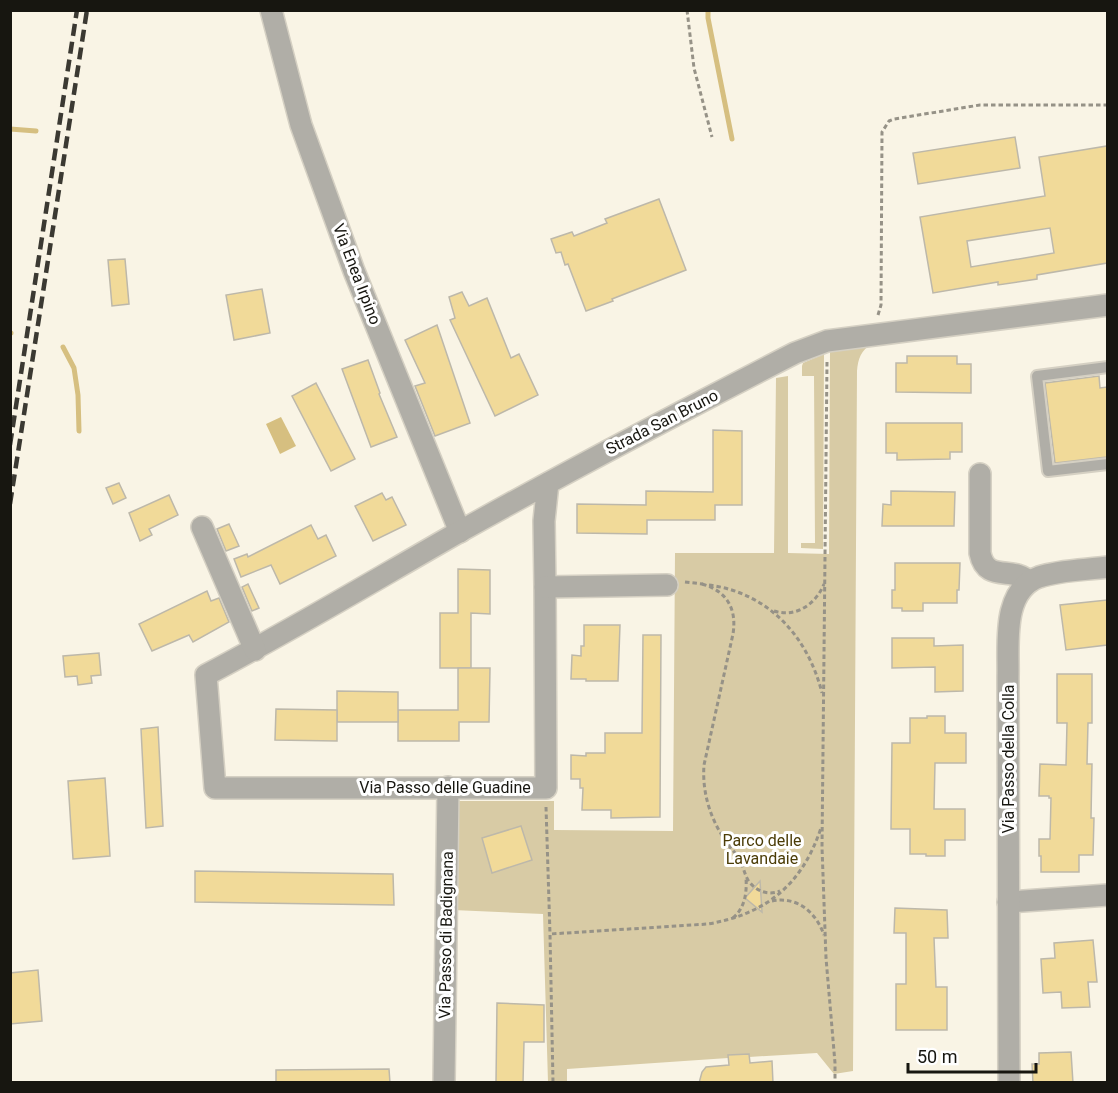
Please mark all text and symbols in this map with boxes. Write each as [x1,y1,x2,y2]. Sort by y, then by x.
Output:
street label: Via Enea Irpino [329,221,385,327]
street label: Strada San Bruno [603,386,721,458]
street label: Via Passo della Colla [999,684,1018,834]
street label: Via Passo delle Guadine [359,778,531,797]
park label: Parco delle Lavandaie [722,831,802,868]
street label: Via Passo di Badignana [435,851,457,1019]
scale bar [908,1036,1036,1074]
text: 50 m [917,1046,957,1067]

